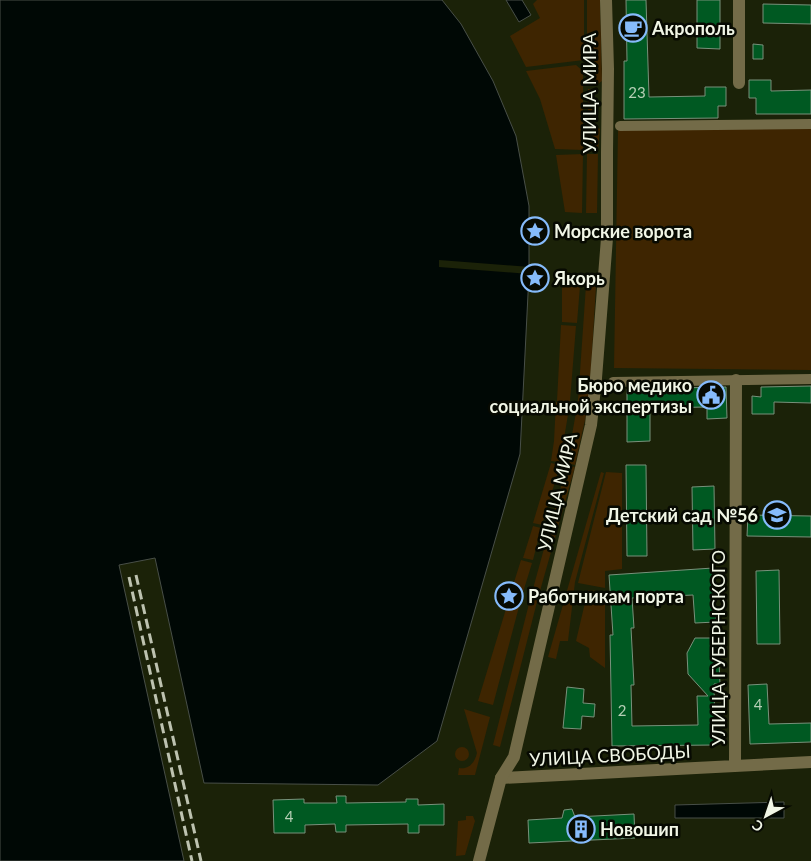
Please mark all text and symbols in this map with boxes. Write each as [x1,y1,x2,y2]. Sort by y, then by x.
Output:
cafe icon: Акрополь [618,13,648,43]
place label: Акрополь [651,17,735,39]
street label: УЛИЦА МИРА [578,32,600,153]
house number: 23 [628,83,646,101]
place icon: Морские ворота [520,216,550,246]
place label: Морские ворота [554,220,692,242]
place icon: Якорь [520,263,550,293]
place label: Якорь [553,267,605,289]
place label: Бюро медико социальной экспертизы [489,374,692,417]
public building icon: Бюро медико социальной экспертизы [696,380,726,410]
street label: УЛИЦА МИРА [533,430,581,553]
school or university icon: Детский сад №56 [762,500,792,530]
place label: Детский сад №56 [606,504,758,526]
street label: УЛИЦА ГУБЕРНСКОГО [707,550,729,746]
place icon: Работникам порта [494,581,524,611]
place label: Работникам порта [528,585,684,607]
house number: 4 [754,695,763,713]
house number: 2 [618,701,626,719]
street label: УЛИЦА СВОБОДЫ [529,740,691,770]
north arrow [741,791,791,841]
house number: 4 [285,807,294,825]
building icon: Новошип [566,814,596,844]
text: С [748,816,766,836]
place label: Новошип [600,818,679,840]

